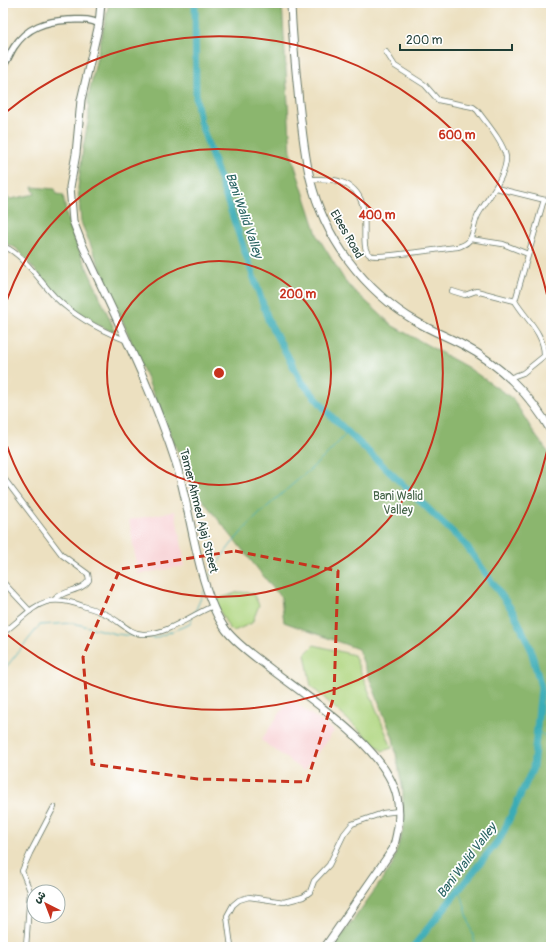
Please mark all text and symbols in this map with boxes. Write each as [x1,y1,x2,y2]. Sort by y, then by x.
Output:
scale bar [400,26,512,52]
text: 200 m [406,33,443,48]
text: 600 m [439,128,476,143]
water label: Bani Walid Valley [222,171,267,261]
street label: Elees Road [327,207,367,261]
text: 400 m [358,208,396,223]
text: 200 m [280,287,317,302]
centre of rings [212,366,226,380]
street label: Tamer Ahmed Ajaj Street [176,447,221,575]
park label: Bani Walid Valley [373,489,423,518]
water label: Bani Walid Valley [434,819,501,901]
north arrow [26,884,66,924]
text: ش [31,888,48,906]

